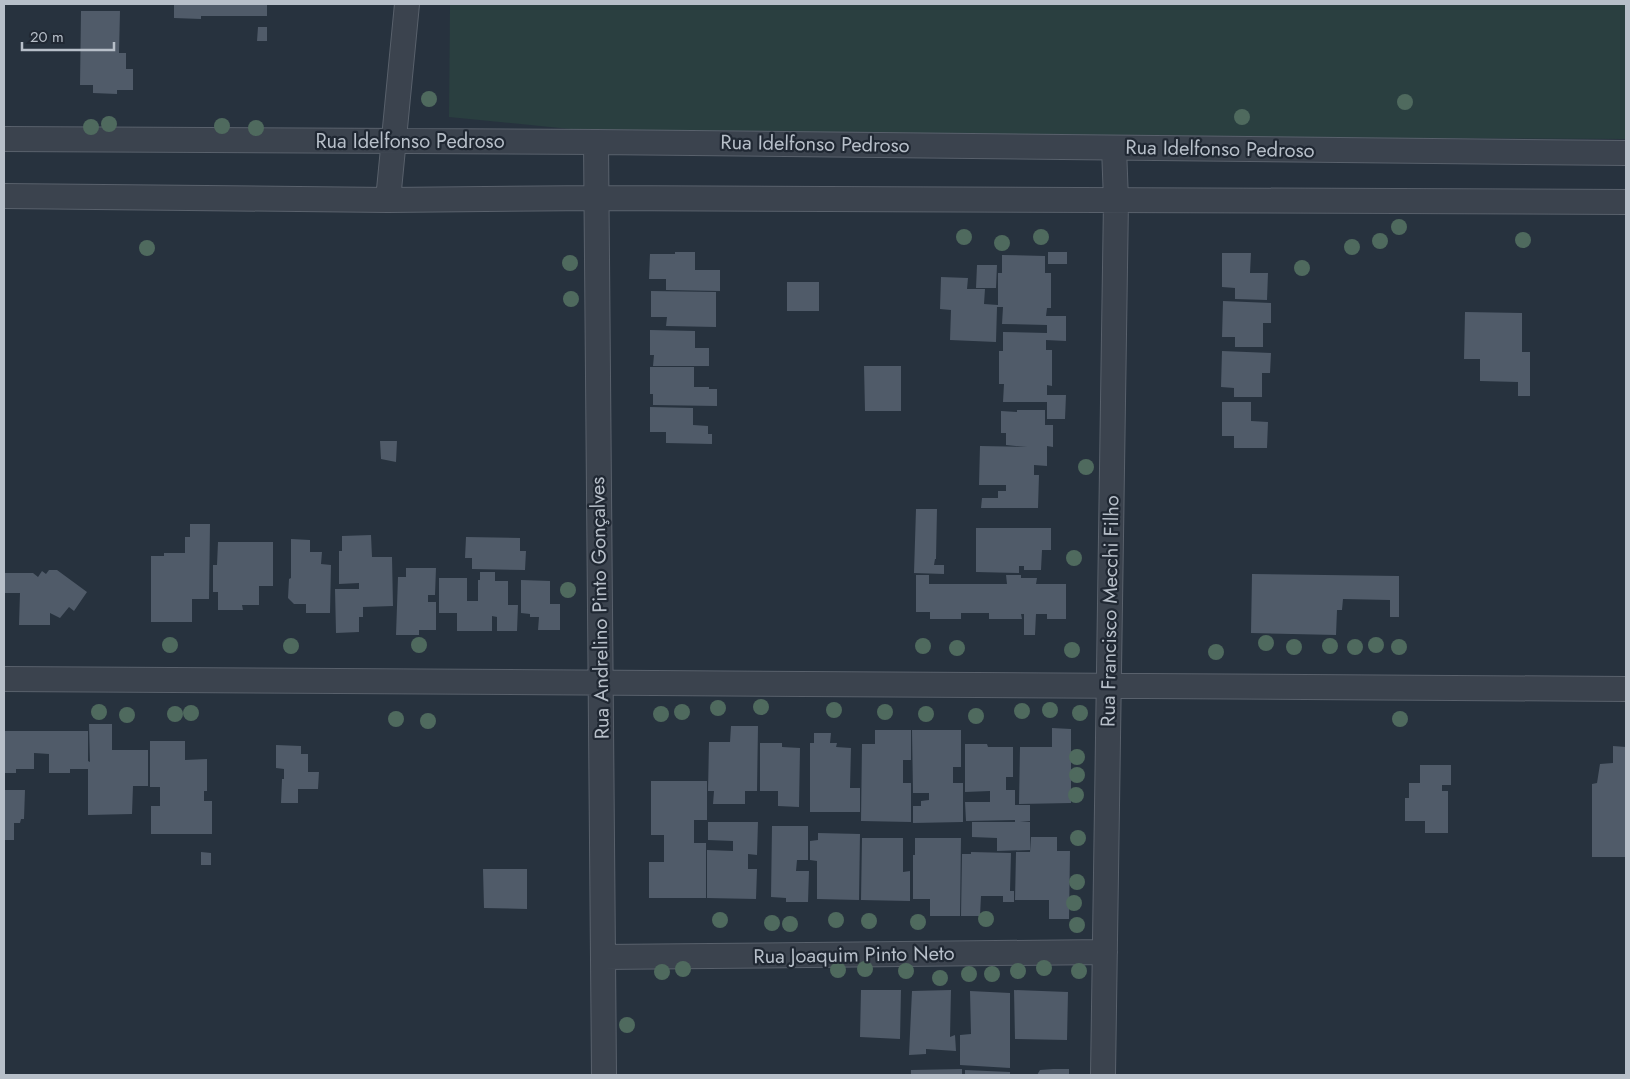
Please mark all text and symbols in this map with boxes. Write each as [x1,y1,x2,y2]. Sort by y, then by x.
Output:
scale bar [22,20,115,52]
text: 20 m [30,26,64,48]
street label: Rua Idelfonso Pedroso [315,127,505,156]
street label: Rua Idelfonso Pedroso [720,128,910,160]
street label: Rua Idelfonso Pedroso [1125,133,1315,165]
street label: Rua Andrelino Pinto Gonçalves [583,477,617,739]
street label: Rua Francisco Mecchi Filho [1093,495,1127,727]
street label: Rua Joaquim Pinto Neto [753,939,955,971]

